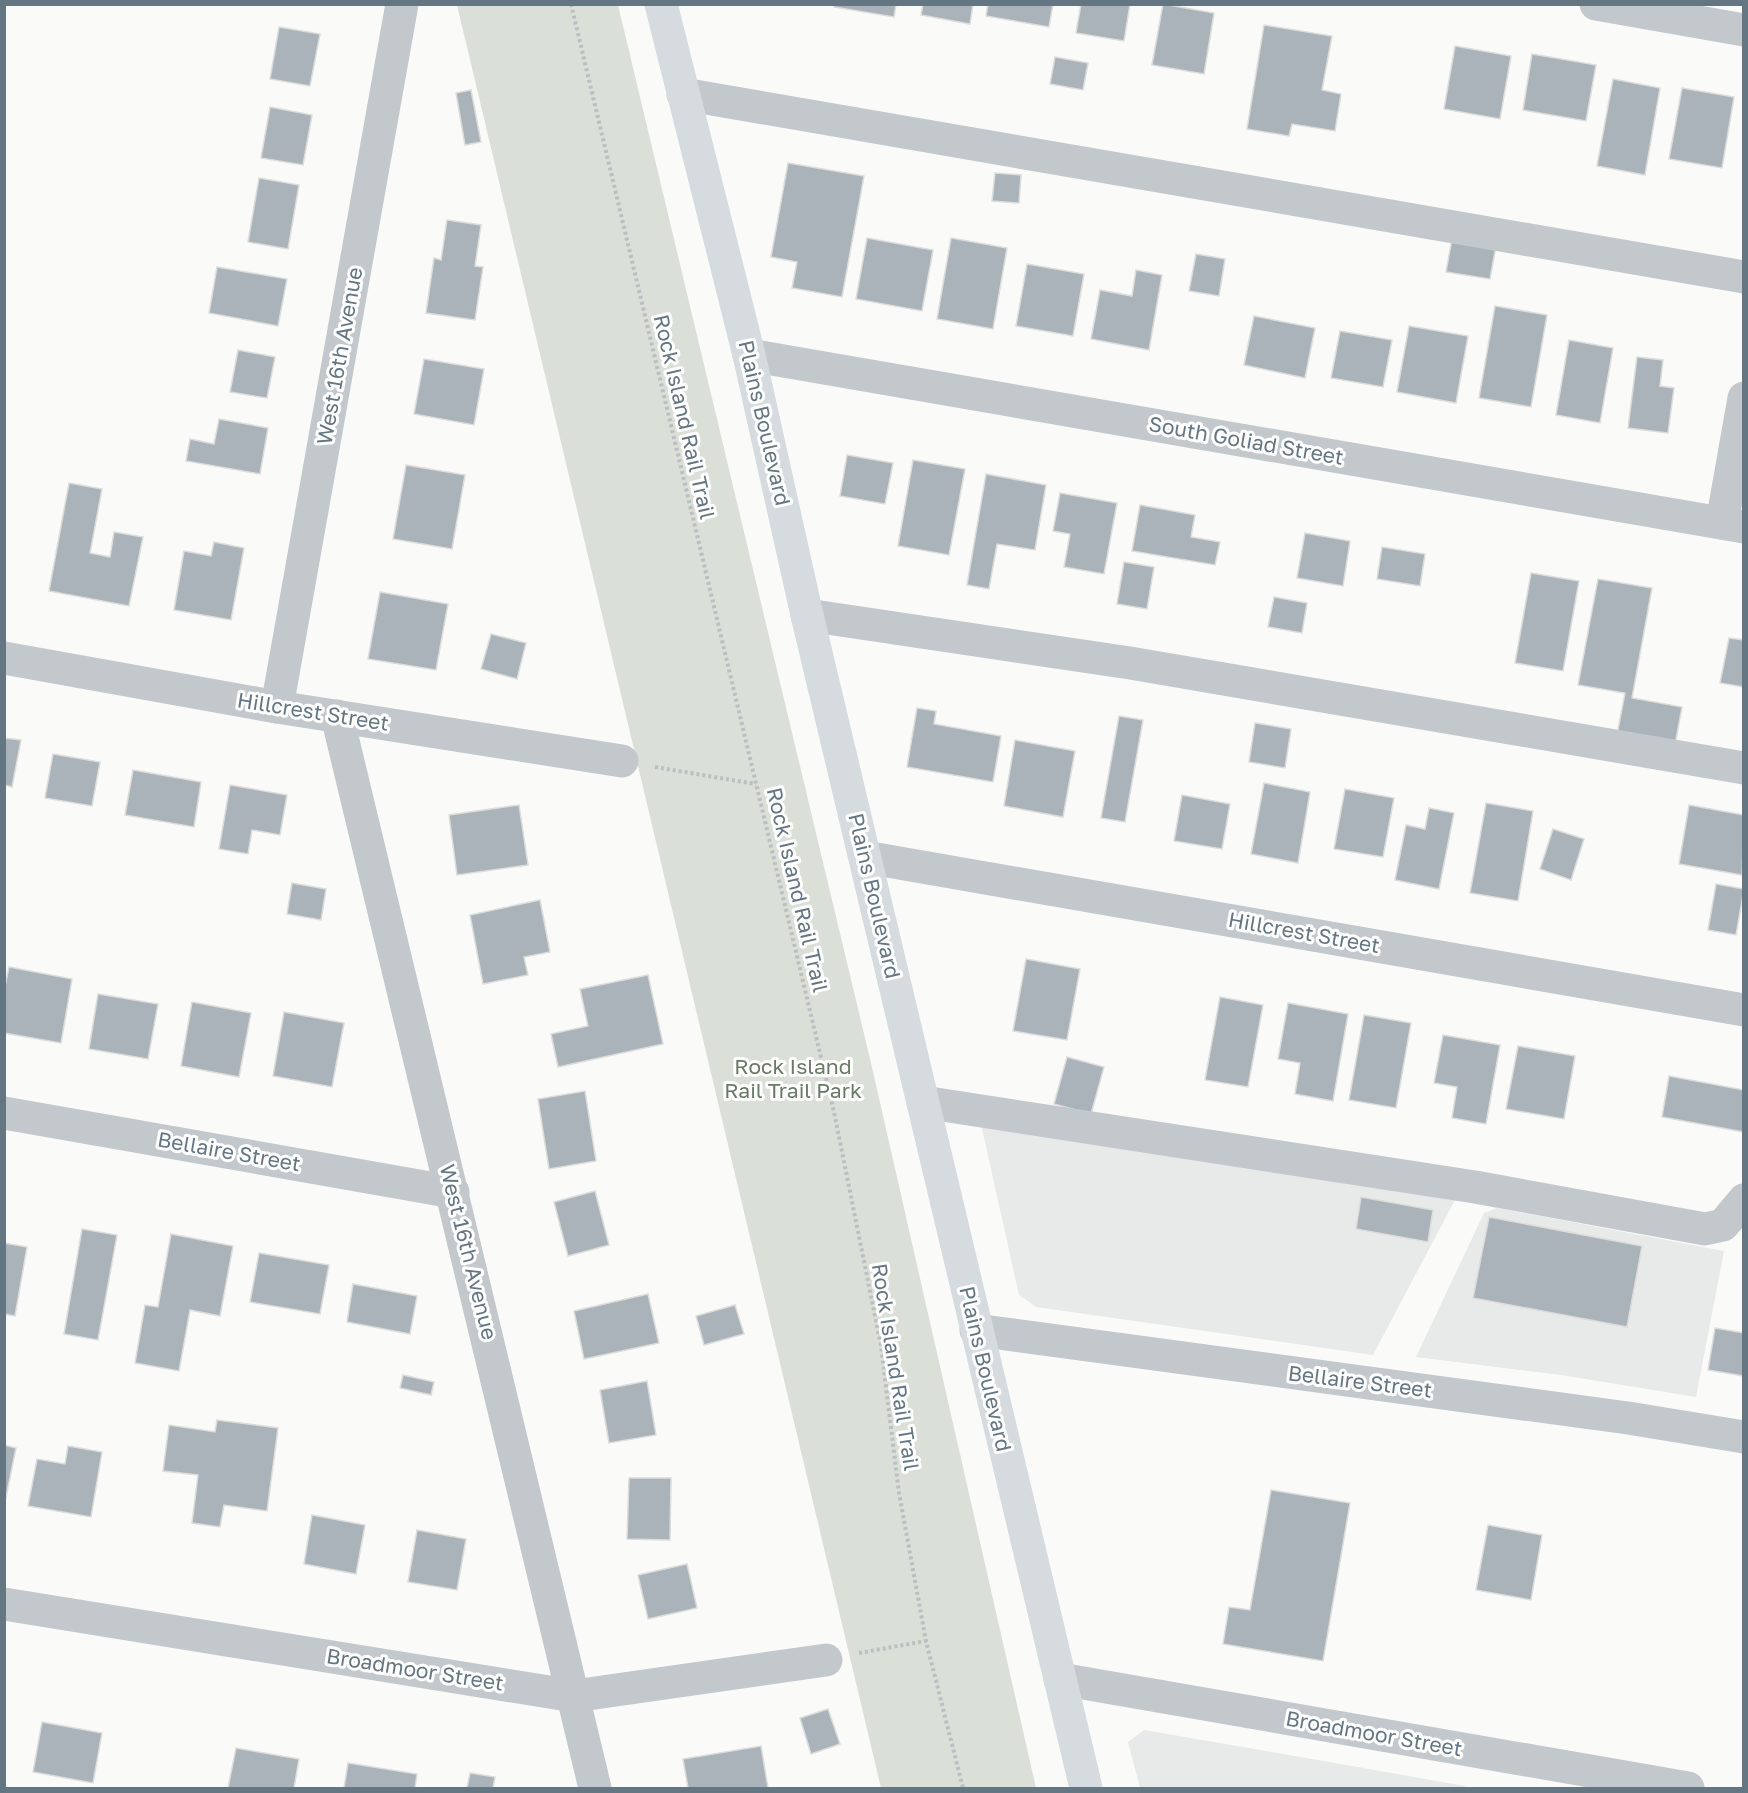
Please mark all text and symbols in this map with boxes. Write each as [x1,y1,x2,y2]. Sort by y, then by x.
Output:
street label: West 16th Avenue [311,265,367,447]
street label: Rock Island Rail Trail [649,312,721,522]
street label: Plains Boulevard [733,338,797,508]
street label: South Goliad Street [1147,410,1346,470]
street label: Hillcrest Street [235,686,391,736]
street label: Rock Island Rail Trail [762,785,834,995]
street label: Plains Boulevard [843,811,907,981]
street label: Hillcrest Street [1226,906,1382,958]
park label: Rock Island Rail Trail Park [724,1053,862,1103]
street label: Bellaire Street [156,1126,303,1176]
street label: West 16th Avenue [435,1161,503,1342]
street label: Rock Island Rail Trail [867,1261,925,1472]
street label: Plains Boulevard [954,1284,1018,1454]
street label: Bellaire Street [1287,1359,1434,1403]
street label: Broadmoor Street [325,1642,506,1696]
street label: Broadmoor Street [1284,1705,1464,1761]

